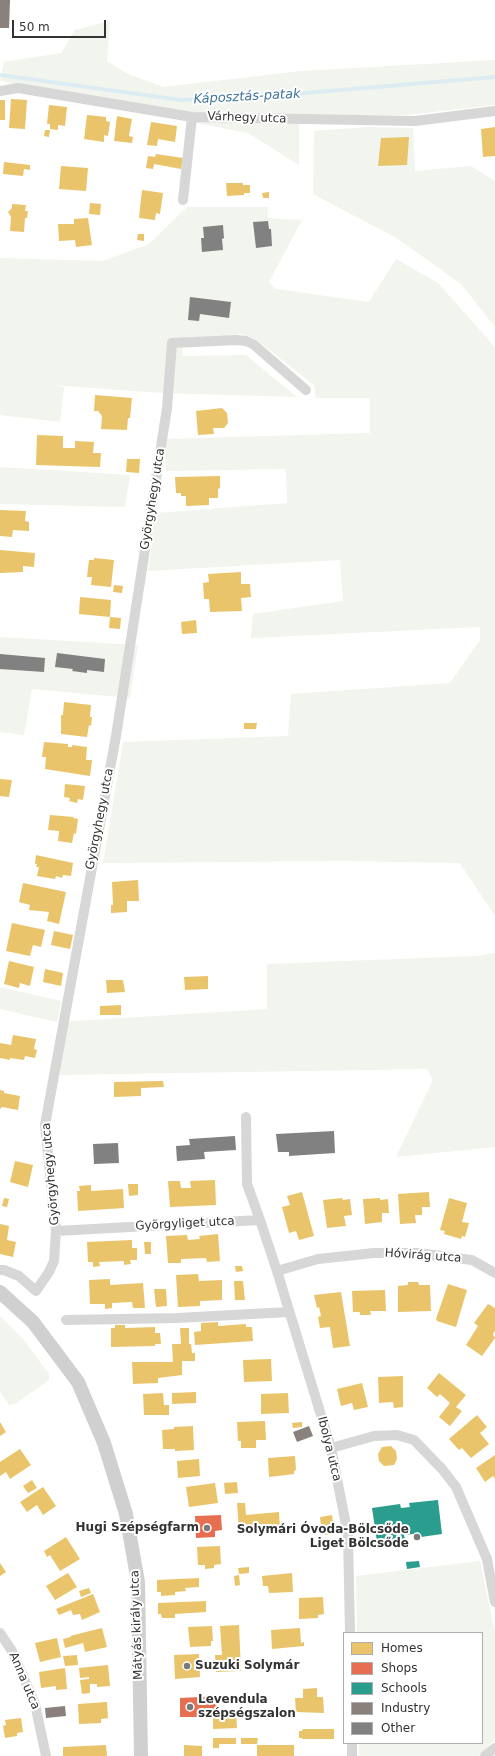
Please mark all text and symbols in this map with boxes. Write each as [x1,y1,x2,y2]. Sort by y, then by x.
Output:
scale bar [14,12,108,38]
text: 50 m [19,20,50,34]
water label: Káposztás-patak [193,86,301,108]
street label: Várhegy utca [207,109,287,127]
street label: Györgyhegy utca [138,447,168,551]
street label: Györgyhegy utca [83,767,117,871]
street label: Györgyhegy utca [39,1122,63,1226]
street label: Györgyliget utca [135,1214,235,1234]
street label: Hóvirág utca [384,1246,462,1266]
street label: Ibolya utca [314,1415,344,1483]
place label: Hugi Szépségfarm [76,1521,199,1535]
marker: Hugi Szépségfarm [202,1523,212,1533]
place label: Solymári Óvoda-Bölcsőde Liget Bölcsőde [237,1523,409,1551]
marker: Solymári Óvoda-Bölcsőde Liget Bölcsőde [412,1532,422,1542]
street label: Mátyás király utca [128,1570,146,1680]
legend [343,1632,483,1744]
text: Homes [381,1641,423,1655]
street label: Anna utca [5,1650,43,1712]
place label: Suzuki Solymár [195,1659,299,1673]
marker: Suzuki Solymár [182,1661,192,1671]
text: Shops [381,1661,417,1675]
text: Schools [381,1681,427,1695]
place label: Levendula szépségszalon [198,1693,296,1721]
text: Industry [381,1701,430,1715]
marker: Levendula szépségszalon [185,1702,195,1712]
text: Other [381,1721,415,1735]

